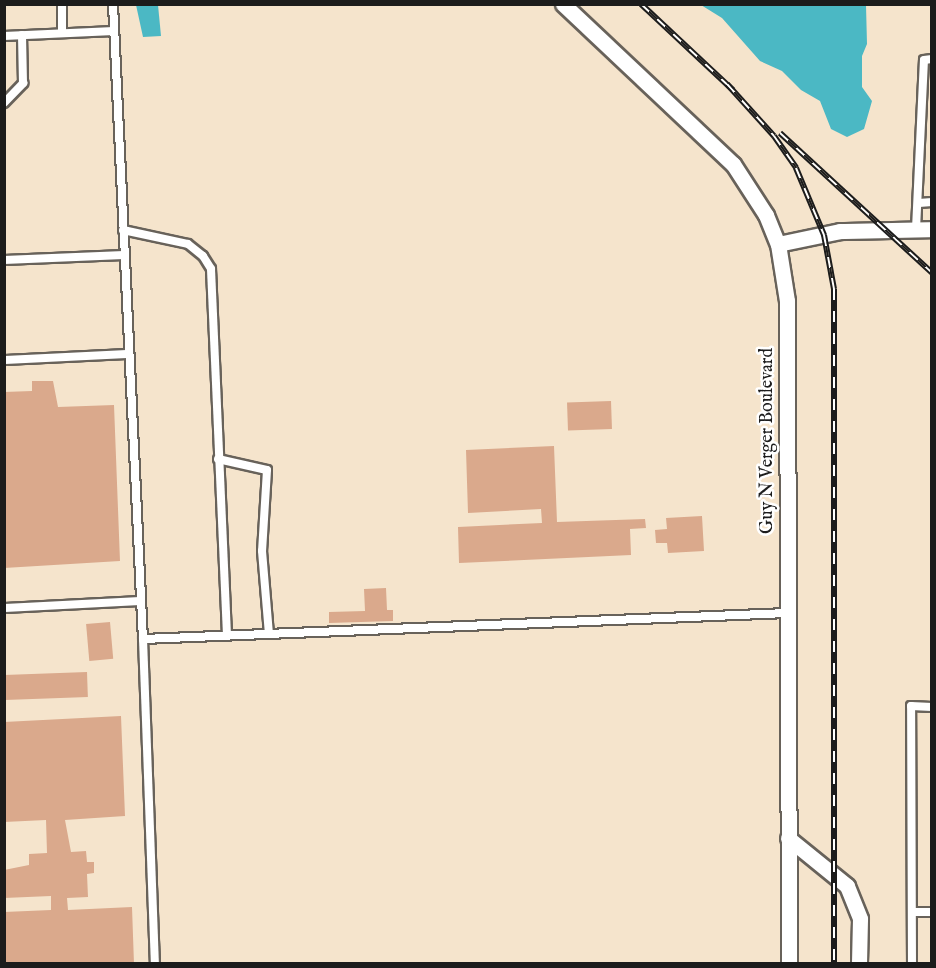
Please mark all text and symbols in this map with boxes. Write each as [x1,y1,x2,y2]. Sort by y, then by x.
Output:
street label: Guy N Verger Boulevard [757,348,779,534]

